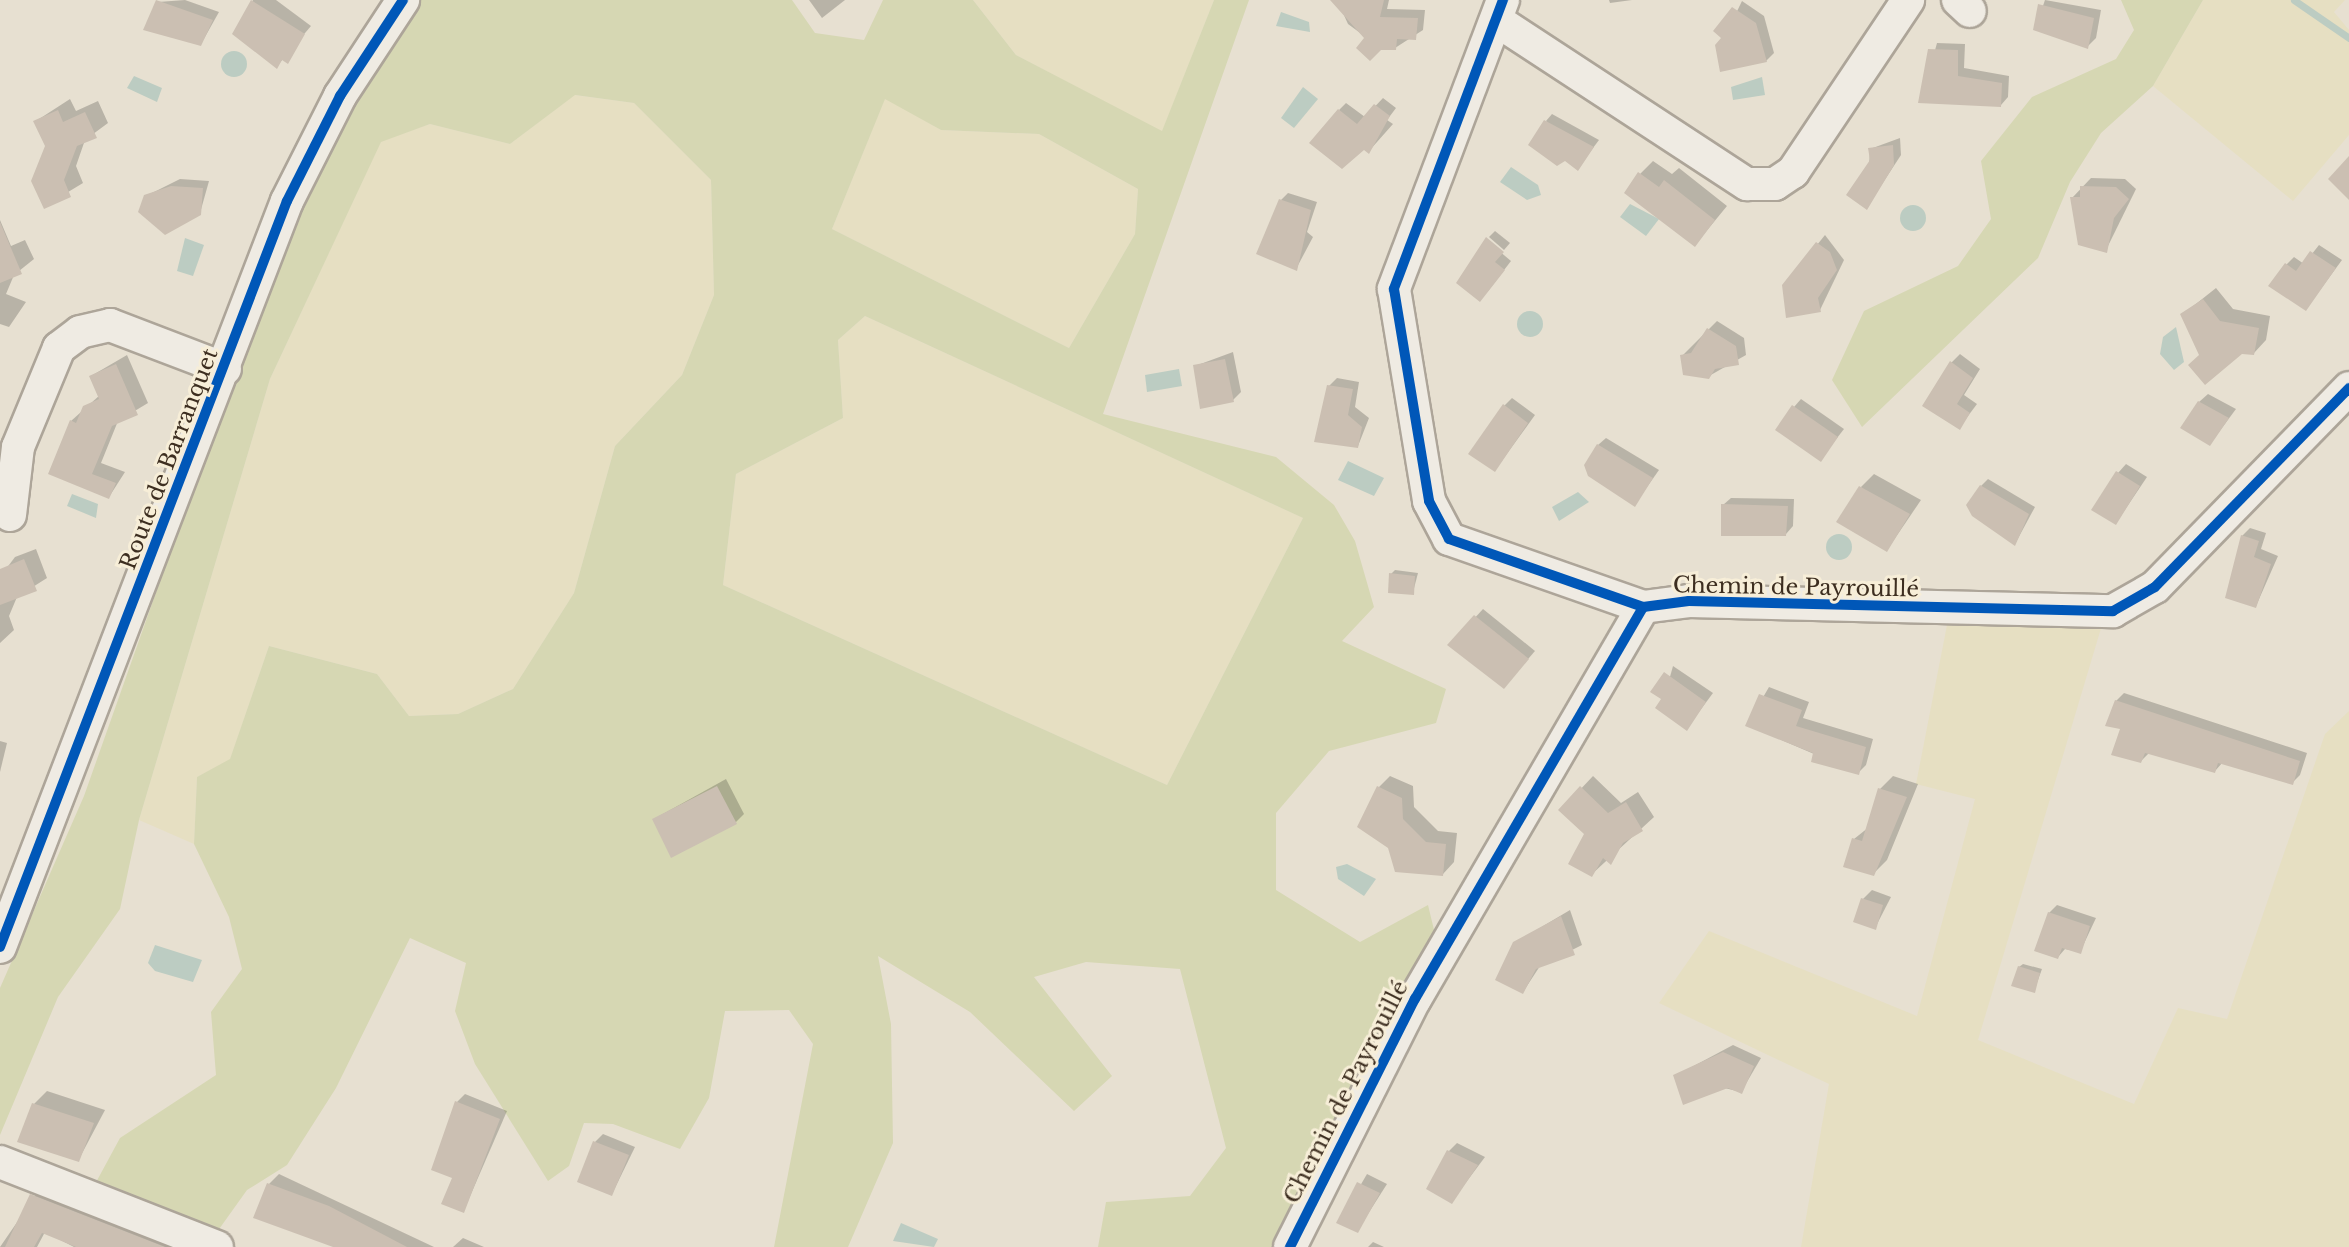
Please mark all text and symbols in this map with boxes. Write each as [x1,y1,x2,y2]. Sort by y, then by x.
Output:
street label: Route de Barranquet [115,345,223,573]
street label: Chemin de Payrouillé [1673,572,1919,602]
street label: Chemin de Payrouillé [1278,976,1414,1208]

